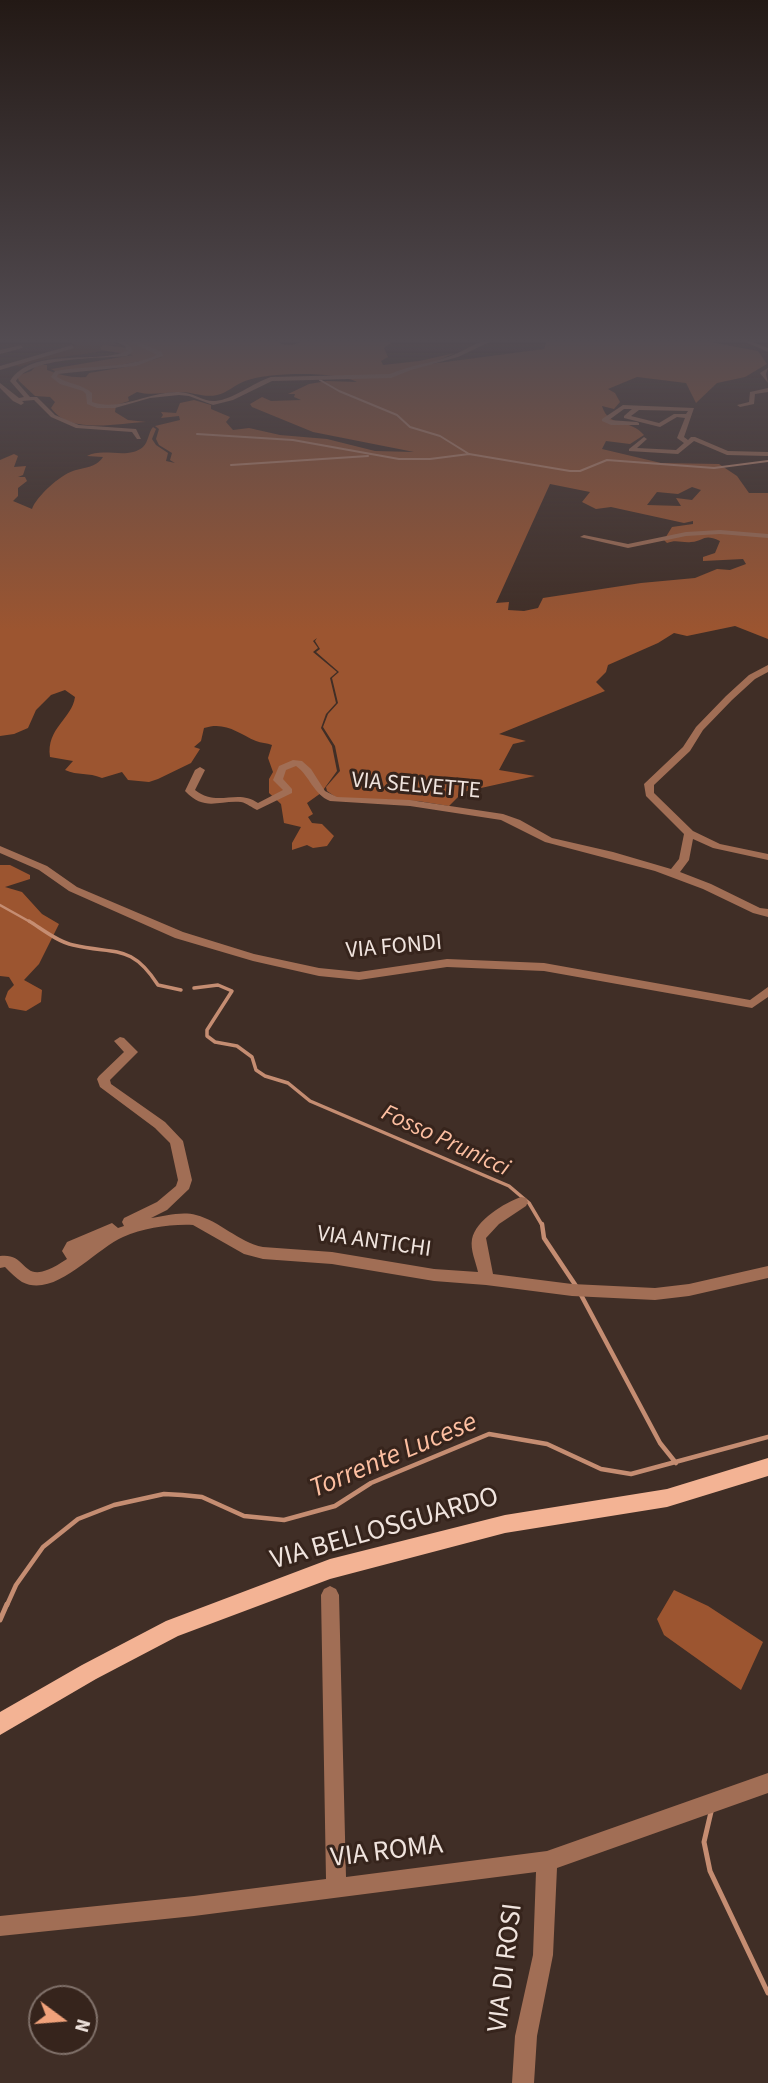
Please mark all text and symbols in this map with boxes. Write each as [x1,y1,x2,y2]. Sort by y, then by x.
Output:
street label: VIA SELVETTE [350,768,482,806]
street label: VIA FONDI [345,930,443,966]
water label: Fosso Prunicci [376,1100,514,1184]
street label: VIA ANTICHI [315,1221,433,1265]
water label: Torrente Lucese [305,1407,483,1507]
street label: VIA BELLOSGUARDO [267,1481,503,1579]
street label: VIA ROMA [329,1829,445,1877]
street label: VIA DI ROSI [482,1902,532,2034]
north arrow [28,1985,98,2055]
text: N [67,2016,96,2035]

